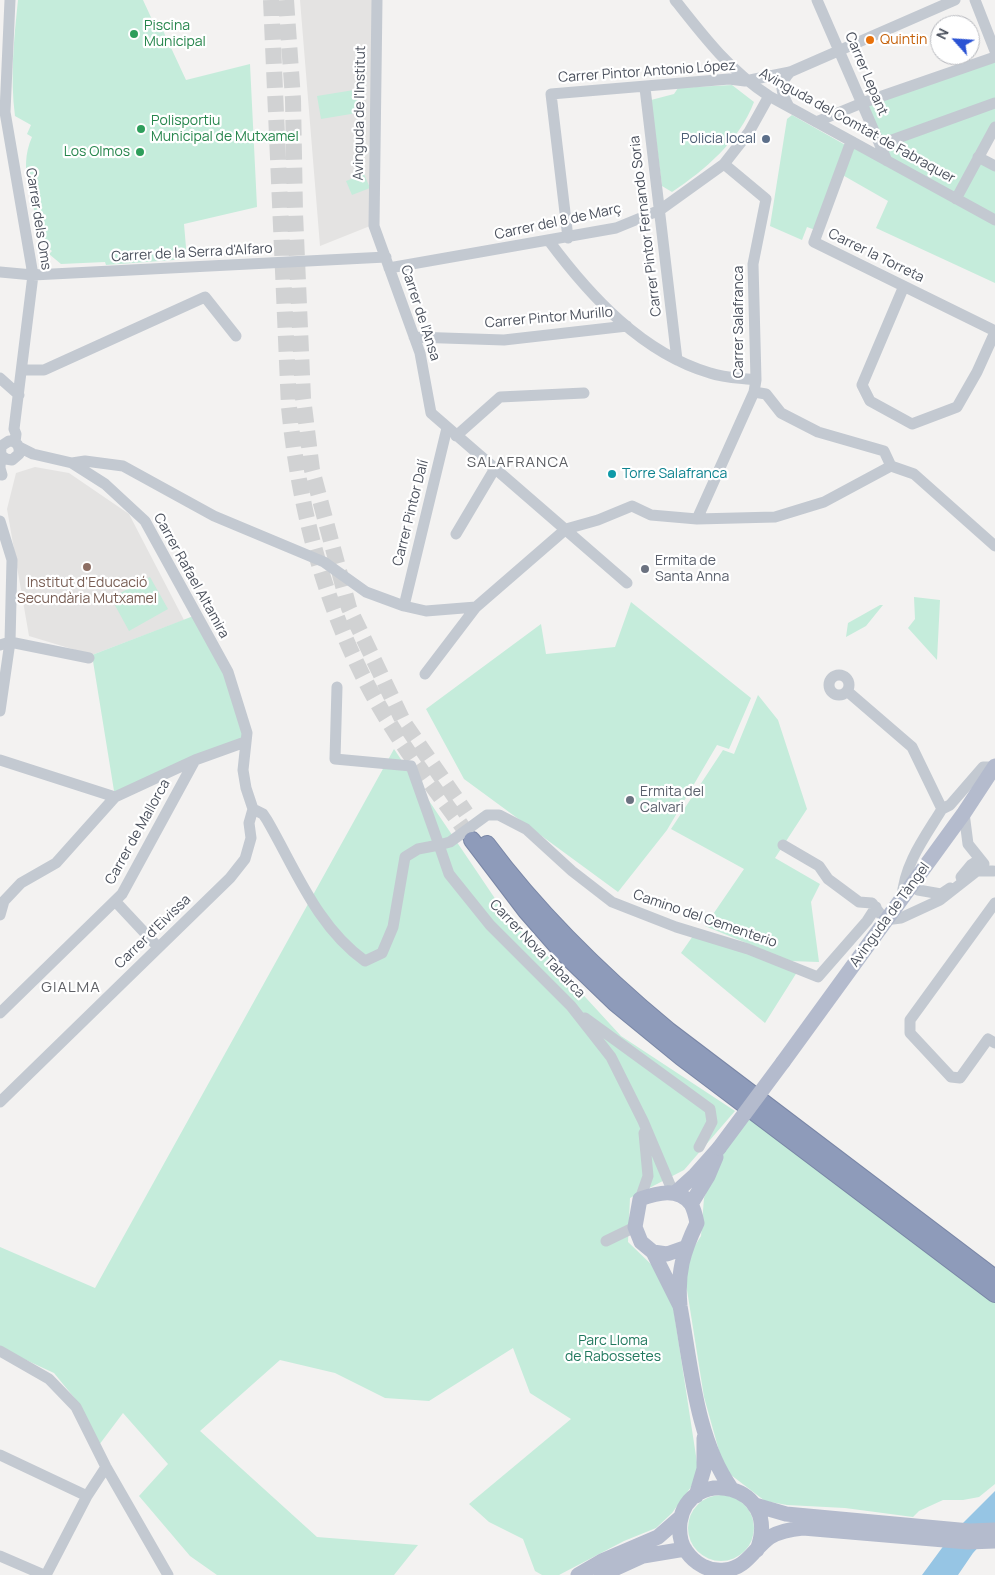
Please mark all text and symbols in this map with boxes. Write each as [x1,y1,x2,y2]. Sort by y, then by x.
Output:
north arrow [930,15,980,65]
place label: Piscina Municipal [144,18,206,50]
text: N [931,25,953,42]
marker: Piscina Municipal [128,28,140,40]
street label: Carrer Lepant [841,30,891,118]
place label: Quintin [880,32,927,48]
marker: Quintin [864,34,876,46]
street label: Avinguda de l'Institut [350,45,370,181]
street label: Carrer Pintor Antonio López [558,57,736,87]
street label: Avinguda del Comtat de Fabraquer [756,65,958,187]
place label: Polisportiu Municipal de Mutxamel [151,113,299,146]
marker: Polisportiu Municipal de Mutxamel [135,123,147,135]
place label: Policia local [681,131,756,147]
marker: Policia local [760,133,772,145]
street label: Carrer Pintor Fernando Soria [627,135,665,317]
place label: Los Olmos [64,144,130,160]
marker: Los Olmos [134,146,146,158]
street label: Carrer dels Oms [22,167,54,271]
street label: Carrer del 8 de Març [493,200,623,244]
street label: Carrer la Torreta [825,226,927,286]
street label: Carrer de la Serra d'Alfaro [111,240,273,266]
street label: Carrer de l'Ansa [397,263,443,363]
street label: Carrer Salafranca [731,266,747,378]
street label: Carrer Pintor Murillo [484,304,614,332]
district label: SALAFRANCA [465,454,571,472]
street label: Carrer Pintor Dalí [390,458,432,568]
place label: Torre Salafranca [622,466,727,482]
marker: Torre Salafranca [606,468,618,480]
street label: Carrer Rafael Altamira [150,511,232,641]
place label: Ermita de Santa Anna [655,553,729,586]
marker: Institut d'Educació Secundària Mutxamel [81,561,93,573]
marker: Ermita de Santa Anna [639,563,651,575]
place label: Institut d'Educació Secundària Mutxamel [17,575,157,608]
street label: Carrer de Mallorca [102,776,174,888]
place label: Ermita del Calvari [640,784,704,816]
marker: Ermita del Calvari [624,794,636,806]
street label: Avinguda de Tàngel [846,860,934,970]
street label: Camino del Cementerio [631,886,779,952]
street label: Carrer d'Eivissa [111,892,195,972]
street label: Carrer Nova Tabarca [486,896,588,1002]
district label: GIALMA [41,979,101,997]
park label: Parc Lloma de Rabossetes [565,1333,661,1365]

